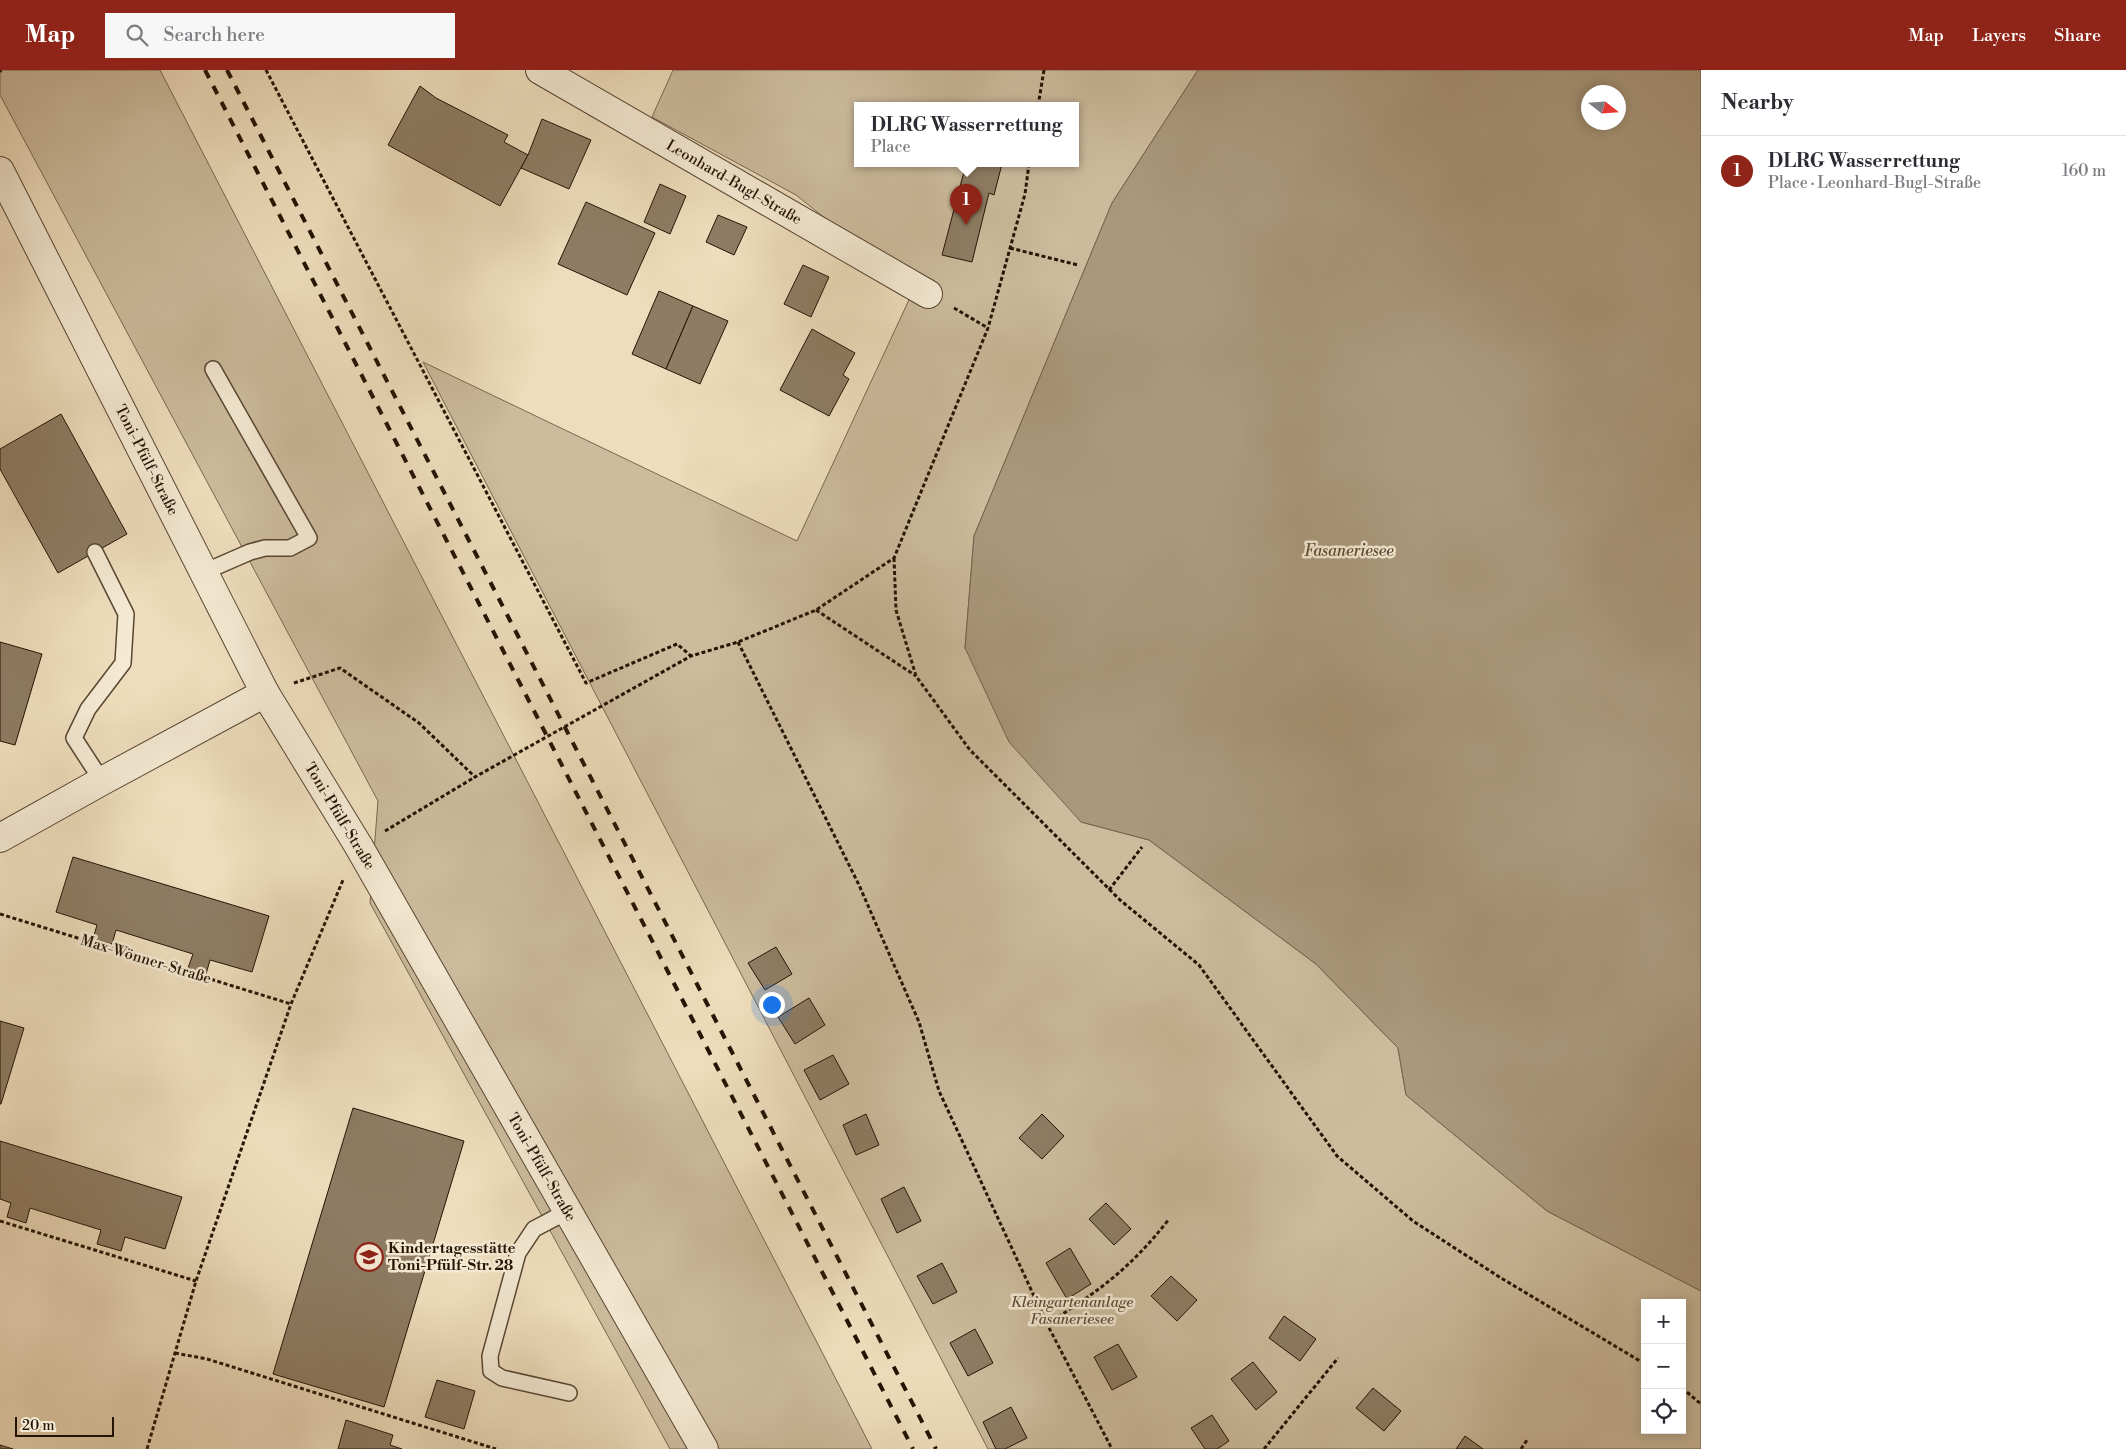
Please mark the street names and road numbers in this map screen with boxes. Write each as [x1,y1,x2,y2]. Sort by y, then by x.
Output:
street label: Leonhard-Bugl-Straße [662,136,805,229]
street label: Toni-Pfülf-Straße [110,402,183,519]
street label: Toni-Pfülf-Straße [300,759,379,873]
street label: Max-Wönner-Straße [78,931,214,988]
street label: Toni-Pfülf-Straße [503,1110,580,1225]

